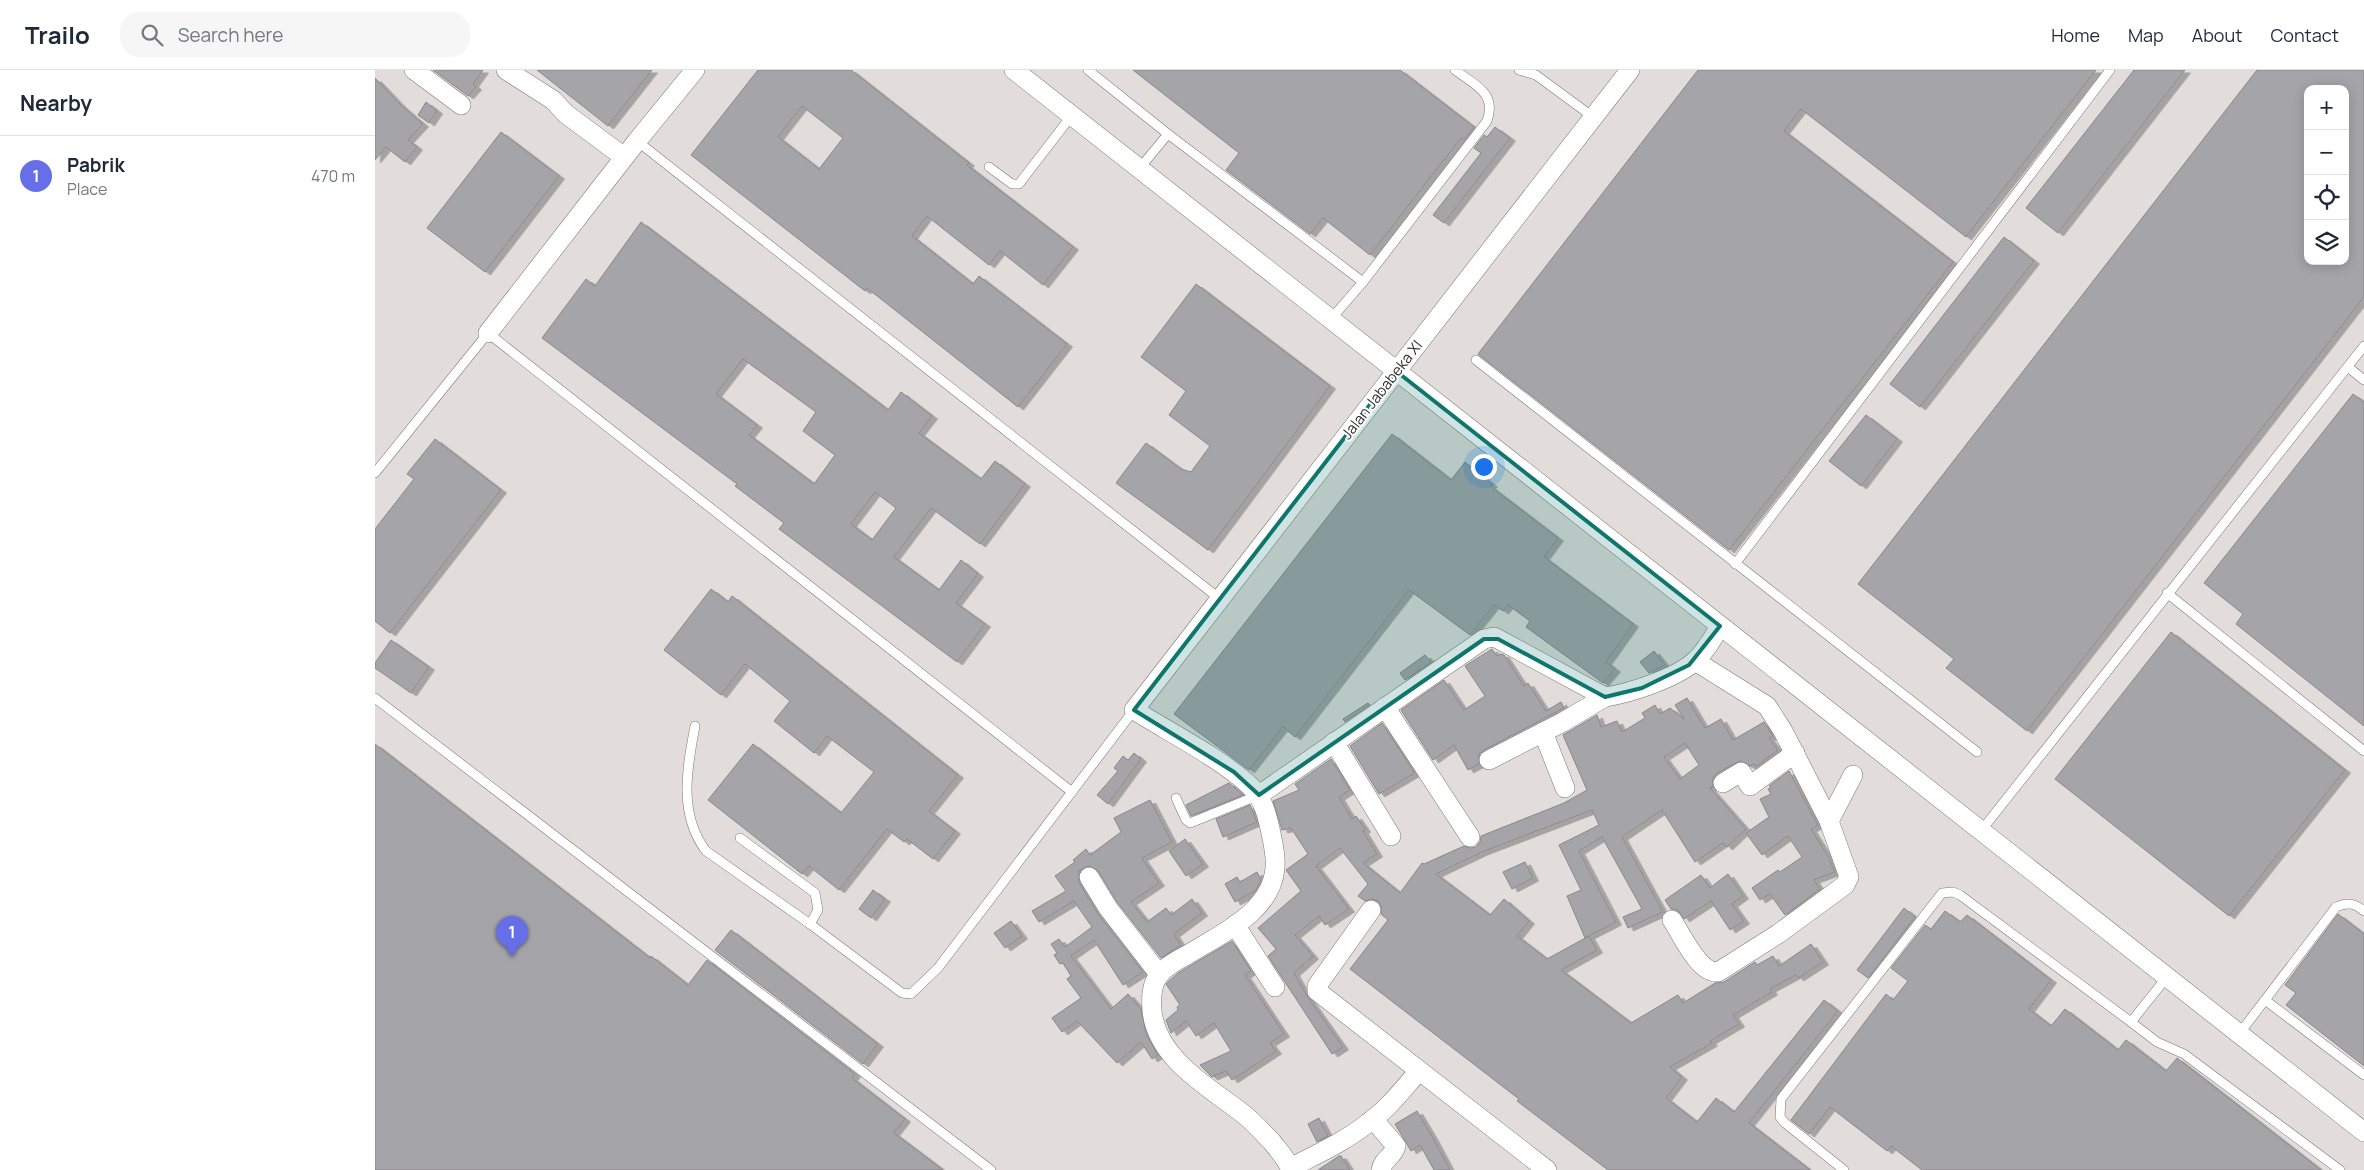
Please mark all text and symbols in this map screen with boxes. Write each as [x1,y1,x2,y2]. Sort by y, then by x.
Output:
search box [120,12,470,57]
text: Trailo [25,18,90,51]
icon: search [138,21,166,49]
text: Search here [178,22,283,48]
text: Home [2051,23,2100,47]
text: Map [2128,23,2164,47]
text: About [2192,23,2242,47]
text: Contact [2270,23,2339,47]
map controls [2304,85,2349,265]
button: + [2304,85,2349,130]
text: Nearby [20,89,92,117]
button: − [2304,130,2349,175]
text: Pabrik [67,152,125,178]
text: 1 [32,165,40,187]
text: 470 m [311,165,355,187]
button: locate [2304,175,2349,220]
text: Place [67,178,107,200]
button: layers [2304,220,2349,265]
street label: Jalan Jababeka XI [1336,336,1427,444]
your location [1471,454,1497,480]
pin: 1 [496,916,528,957]

